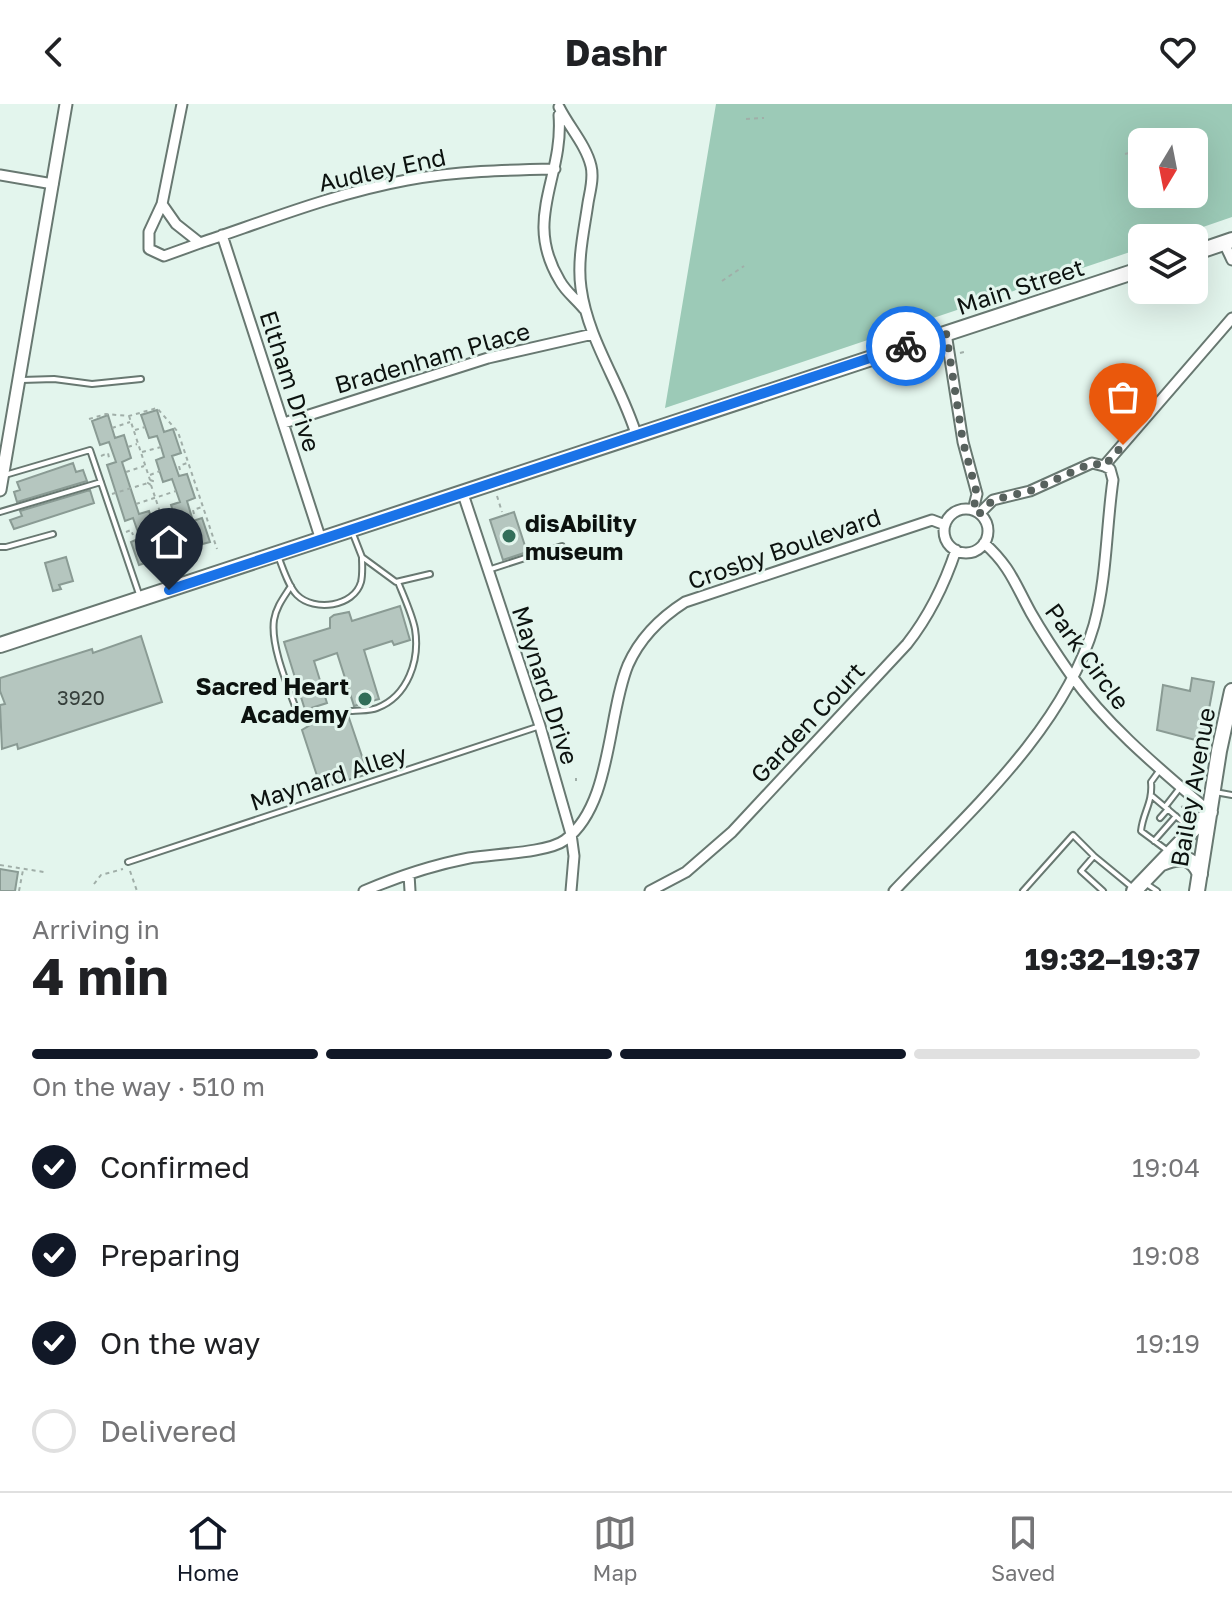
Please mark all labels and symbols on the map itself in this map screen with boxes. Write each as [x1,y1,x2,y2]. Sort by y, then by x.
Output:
north arrow [1128,128,1208,208]
street label: Audley End [316,141,448,197]
street label: Main Street [953,252,1087,320]
courier [866,306,946,386]
street label: Eltham Drive [255,307,327,455]
street label: Bradenham Place [331,315,533,399]
pin [1089,363,1157,445]
street label: Crosby Boulevard [684,501,884,595]
pin [135,508,203,590]
place label: disAbility museum [525,508,638,565]
marker: disAbility museum [500,527,518,545]
street label: Park Circle [1040,597,1136,715]
street label: Maynard Drive [507,602,585,768]
street label: Garden Court [744,656,870,788]
place label: Sacred Heart Academy [196,671,350,728]
house number: 3920 [57,685,105,709]
marker: Sacred Heart Academy [356,690,374,708]
street label: Bailey Avenue [1164,705,1220,869]
street label: Maynard Alley [246,738,410,816]

